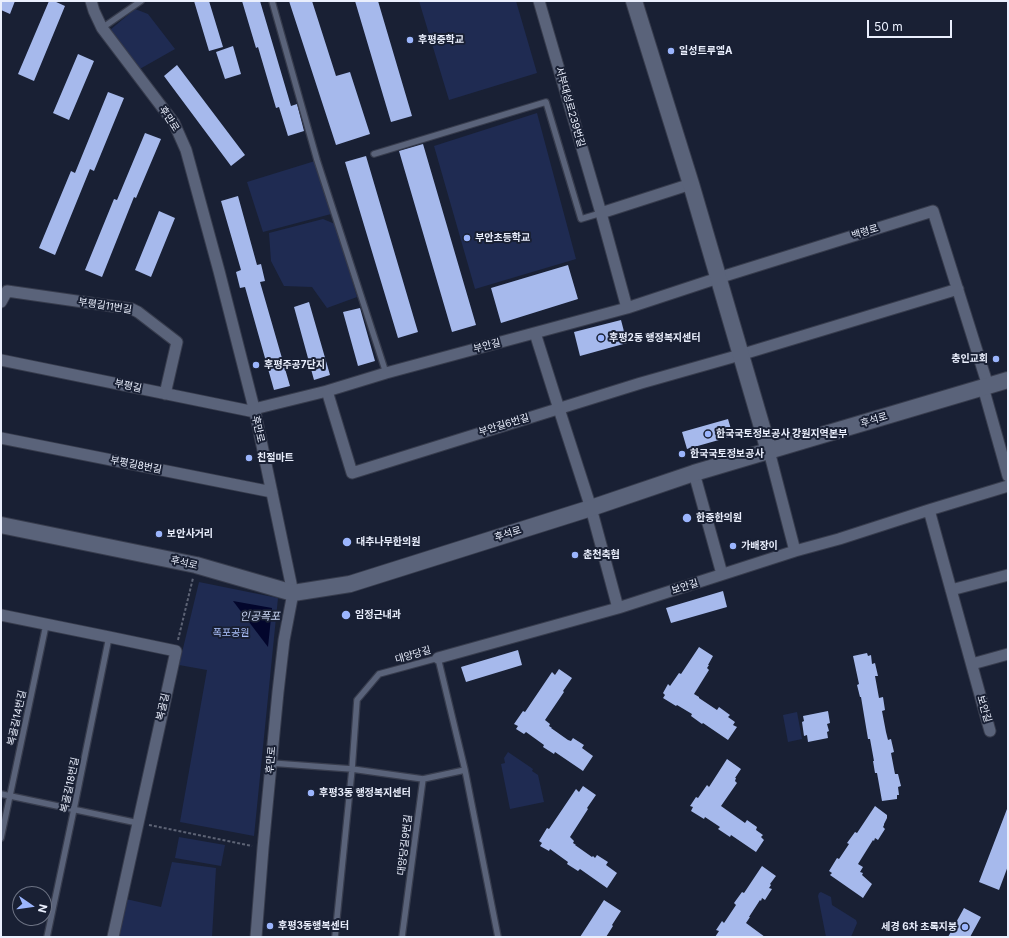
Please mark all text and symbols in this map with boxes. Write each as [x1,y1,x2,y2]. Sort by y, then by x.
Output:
scale bar [869,12,954,38]
text: 50 m [874,19,903,34]
place label: 후평중학교 [418,34,464,46]
marker: 후평중학교 [405,35,415,45]
place label: 일성트루엘A [679,45,732,57]
marker: 일성트루엘A [666,46,676,56]
street label: 서부대성로239번길 [553,66,587,148]
street label: 후만로 [156,104,182,134]
street label: 백령로 [850,222,880,242]
place label: 부안초등학교 [475,232,530,244]
marker: 부안초등학교 [462,233,472,243]
street label: 부평길11번길 [77,296,133,316]
place label: 후평2동 행정복지센터 [609,332,700,344]
marker: 후평2동 행정복지센터 [596,333,606,343]
street label: 부안길 [472,337,502,355]
place label: 충인교회 [951,353,988,365]
marker: 충인교회 [991,354,1001,364]
place label: 후평주공7단지 [264,359,325,371]
marker: 후평주공7단지 [251,360,261,370]
street label: 부평길 [113,377,143,395]
street label: 후석로 [859,410,889,430]
street label: 부안길6번길 [477,412,531,438]
street label: 후만로 [249,414,267,444]
place label: 한국국토정보공사 강원지역본부 [716,428,847,440]
marker: 한국국토정보공사 강원지역본부 [703,429,713,439]
place label: 한국국토정보공사 [690,448,764,460]
marker: 한국국토정보공사 [677,449,687,459]
place label: 친절마트 [257,452,294,464]
marker: 친절마트 [244,453,254,463]
street label: 부평길8번길 [109,454,163,476]
marker: 한중한의원 [681,512,693,524]
place label: 한중한의원 [696,512,742,524]
street label: 후석로 [493,524,523,544]
place label: 보안사거리 [167,528,213,540]
marker: 보안사거리 [154,529,164,539]
marker: 대추나무한의원 [341,536,353,548]
place label: 대추나무한의원 [356,536,420,548]
place label: 가배장이 [741,540,778,552]
marker: 가배장이 [728,541,738,551]
place label: 춘천축협 [583,549,620,561]
marker: 춘천축협 [570,550,580,560]
street label: 후석로 [169,554,199,572]
street label: 보안길 [670,577,700,597]
marker: 임정근내과 [340,609,352,621]
place label: 임정근내과 [355,609,401,621]
water label: 인공폭포 [240,610,280,624]
park label: 폭포공원 [213,627,249,639]
street label: 대양당길 [394,644,432,666]
street label: 복골길14번길 [5,689,29,747]
street label: 복골길 [154,692,172,722]
street label: 보안길 [974,694,994,724]
street label: 후만로 [264,746,278,774]
street label: 복골길18번길 [58,756,82,814]
place label: 후평3동 행정복지센터 [319,787,411,799]
marker: 후평3동 행정복지센터 [306,788,316,798]
street label: 대양당길9번길 [395,814,415,876]
north arrow [12,886,52,926]
text: N [35,903,50,914]
place label: 후평3동행복센터 [278,920,349,932]
marker: 후평3동행복센터 [265,921,275,931]
place label: 세경 6차 초록지붕 [881,921,957,933]
marker: 세경 6차 초록지붕 [960,922,970,932]

